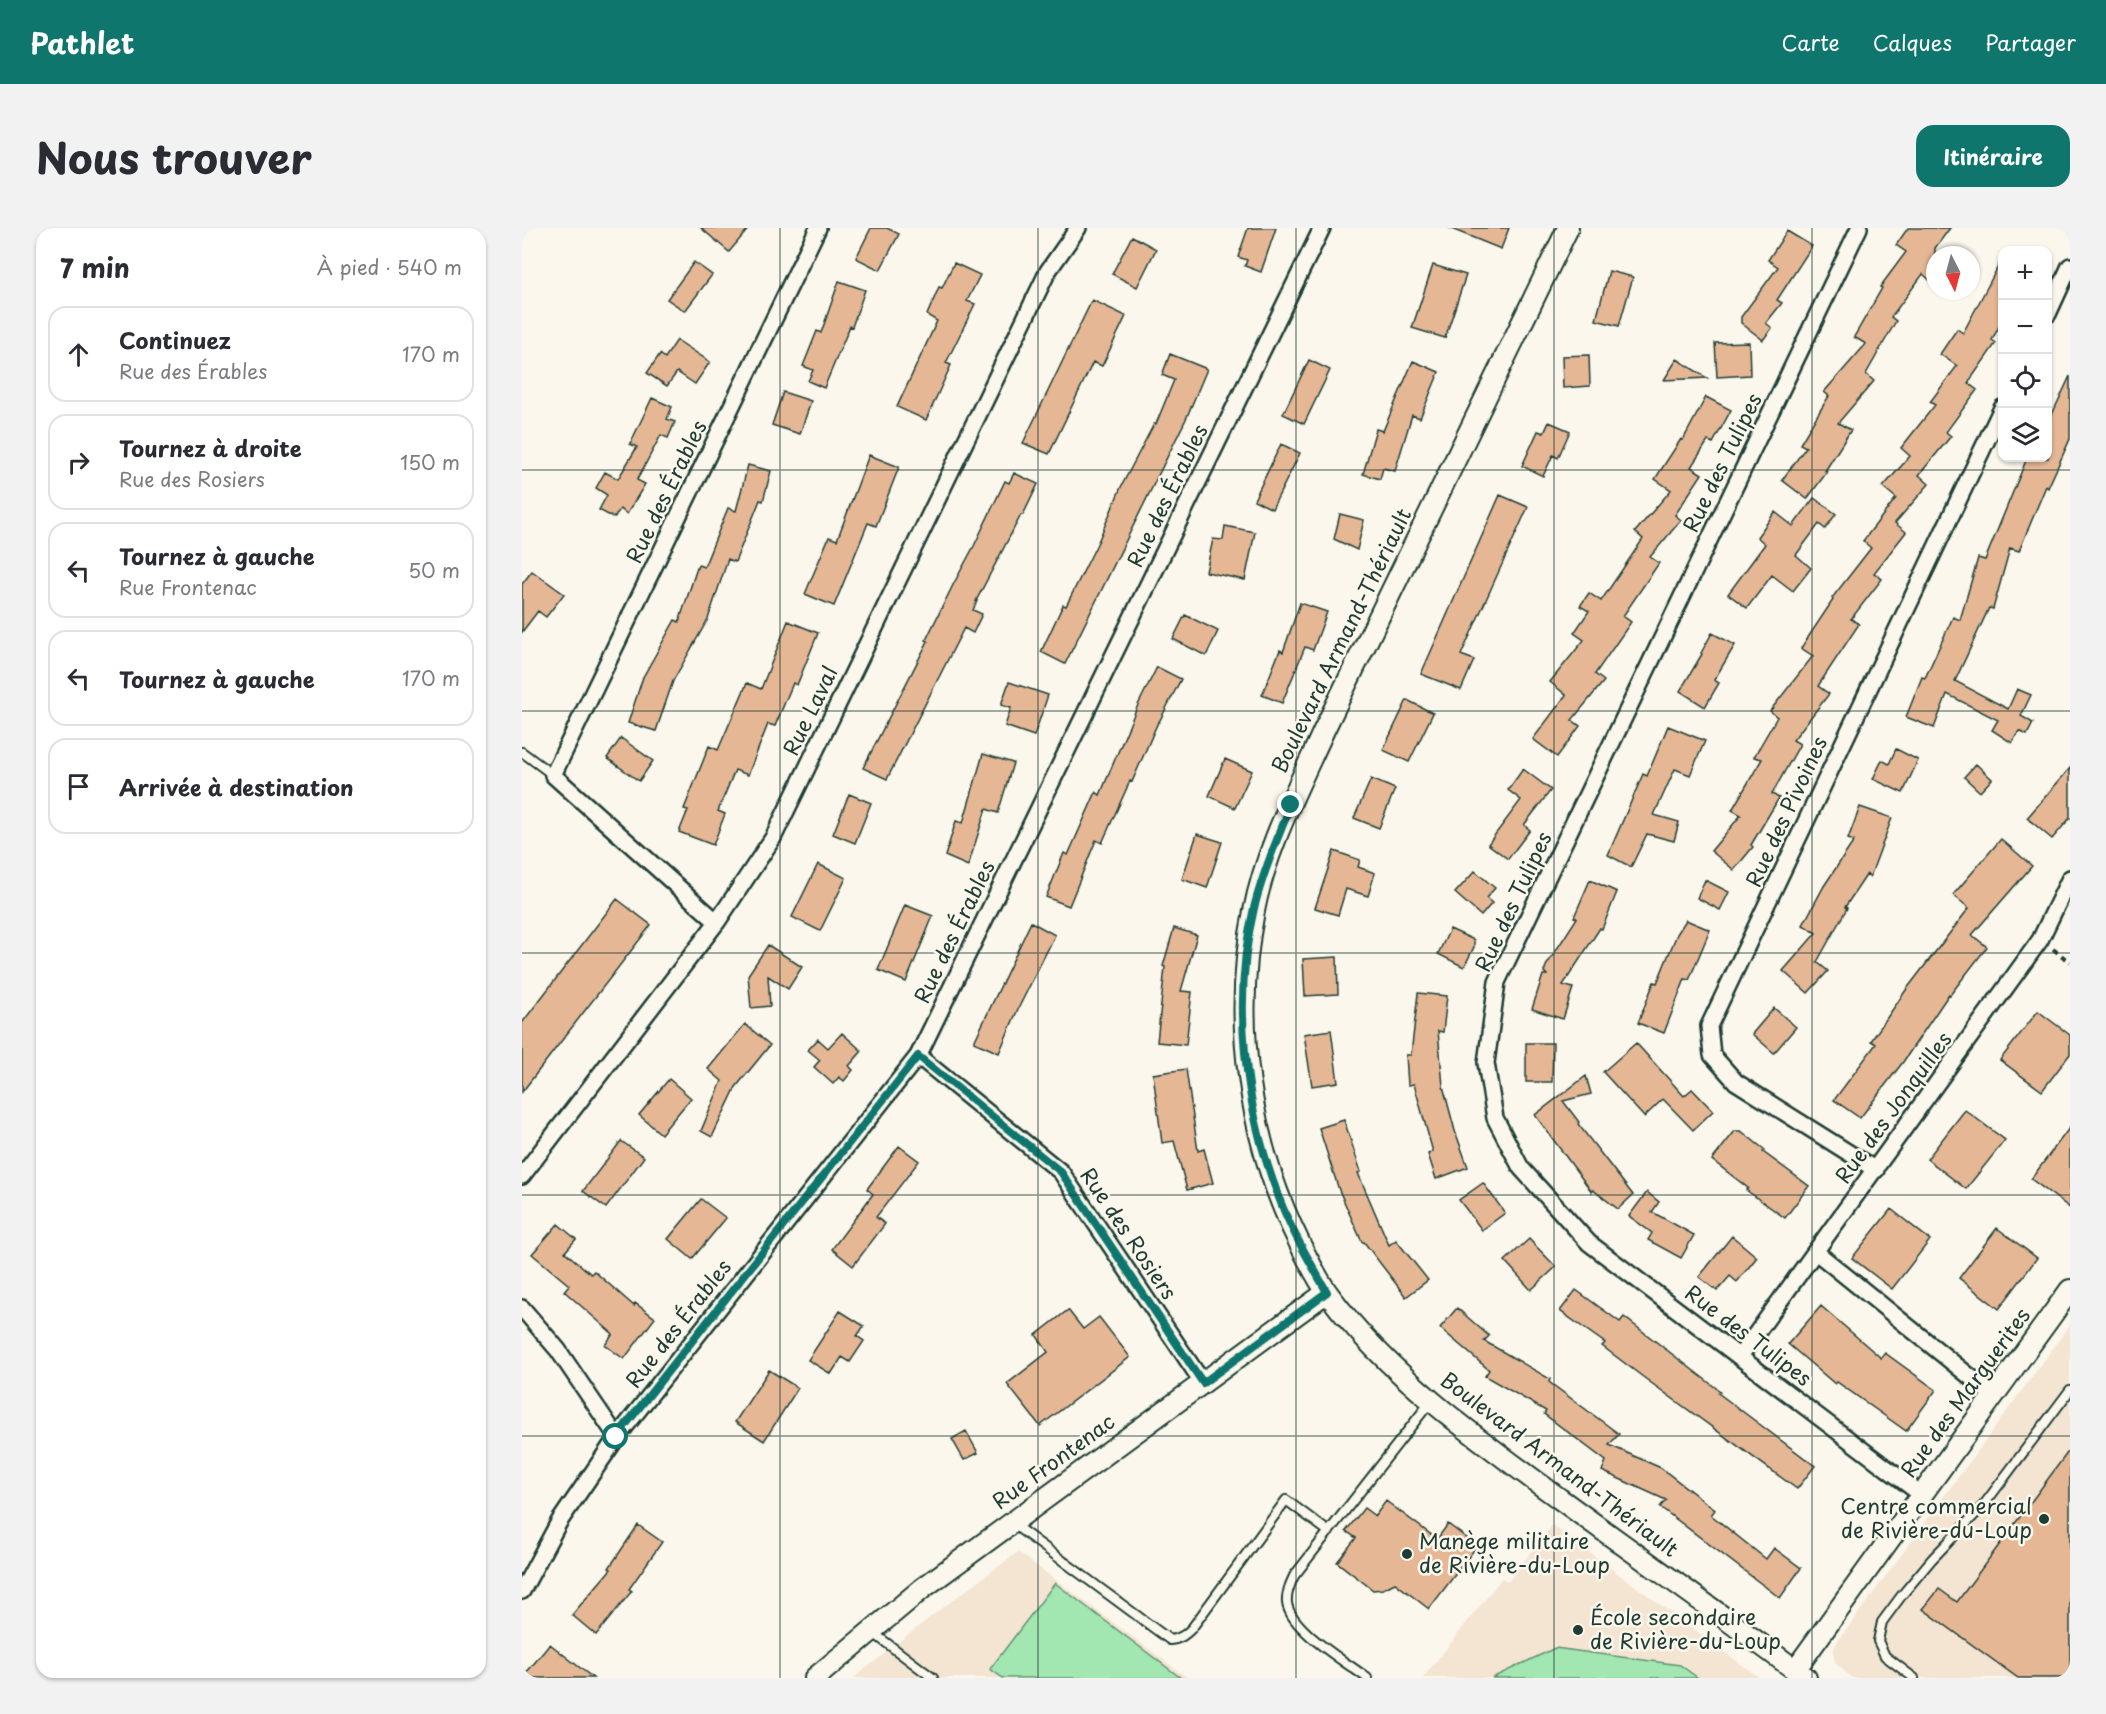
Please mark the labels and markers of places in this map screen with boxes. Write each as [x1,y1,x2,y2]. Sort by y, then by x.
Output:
place label: Centre commercial de Rivière-du-Loup [1840,1489,2032,1545]
marker: Centre commercial de Rivière-du-Loup [2037,1512,2051,1526]
place label: Manège militaire de Rivière-du-Loup [1419,1524,1610,1580]
marker: Manège militaire de Rivière-du-Loup [1400,1547,1414,1561]
place label: École secondaire de Rivière-du-Loup [1590,1600,1781,1656]
marker: École secondaire de Rivière-du-Loup [1571,1623,1585,1637]

